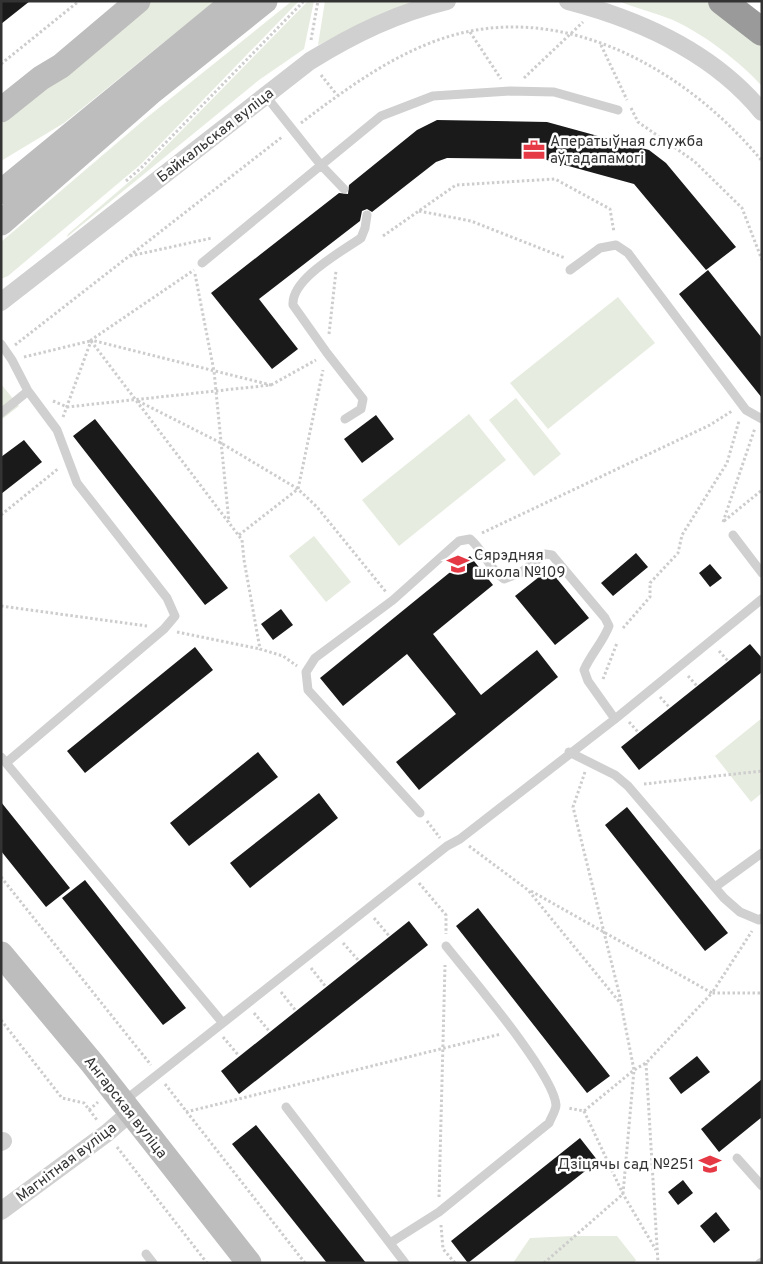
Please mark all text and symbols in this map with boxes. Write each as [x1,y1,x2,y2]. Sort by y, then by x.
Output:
street label: Байкальская вуліца [154,85,278,188]
place label: Аператыўная служба аўтадапамогі [550,133,703,169]
office icon: Аператыўная служба аўтадапамогі [521,137,547,163]
place label: Сярэдняя школа №109 [474,547,565,583]
school or university icon: Сярэдняя школа №109 [445,551,471,577]
street label: Ангарская вуліца [79,1053,171,1163]
street label: Магнітная вуліца [13,1119,121,1207]
school or university icon: Дзіцячы сад №251 [697,1151,723,1177]
place label: Дзіцячы сад №251 [557,1156,694,1175]

